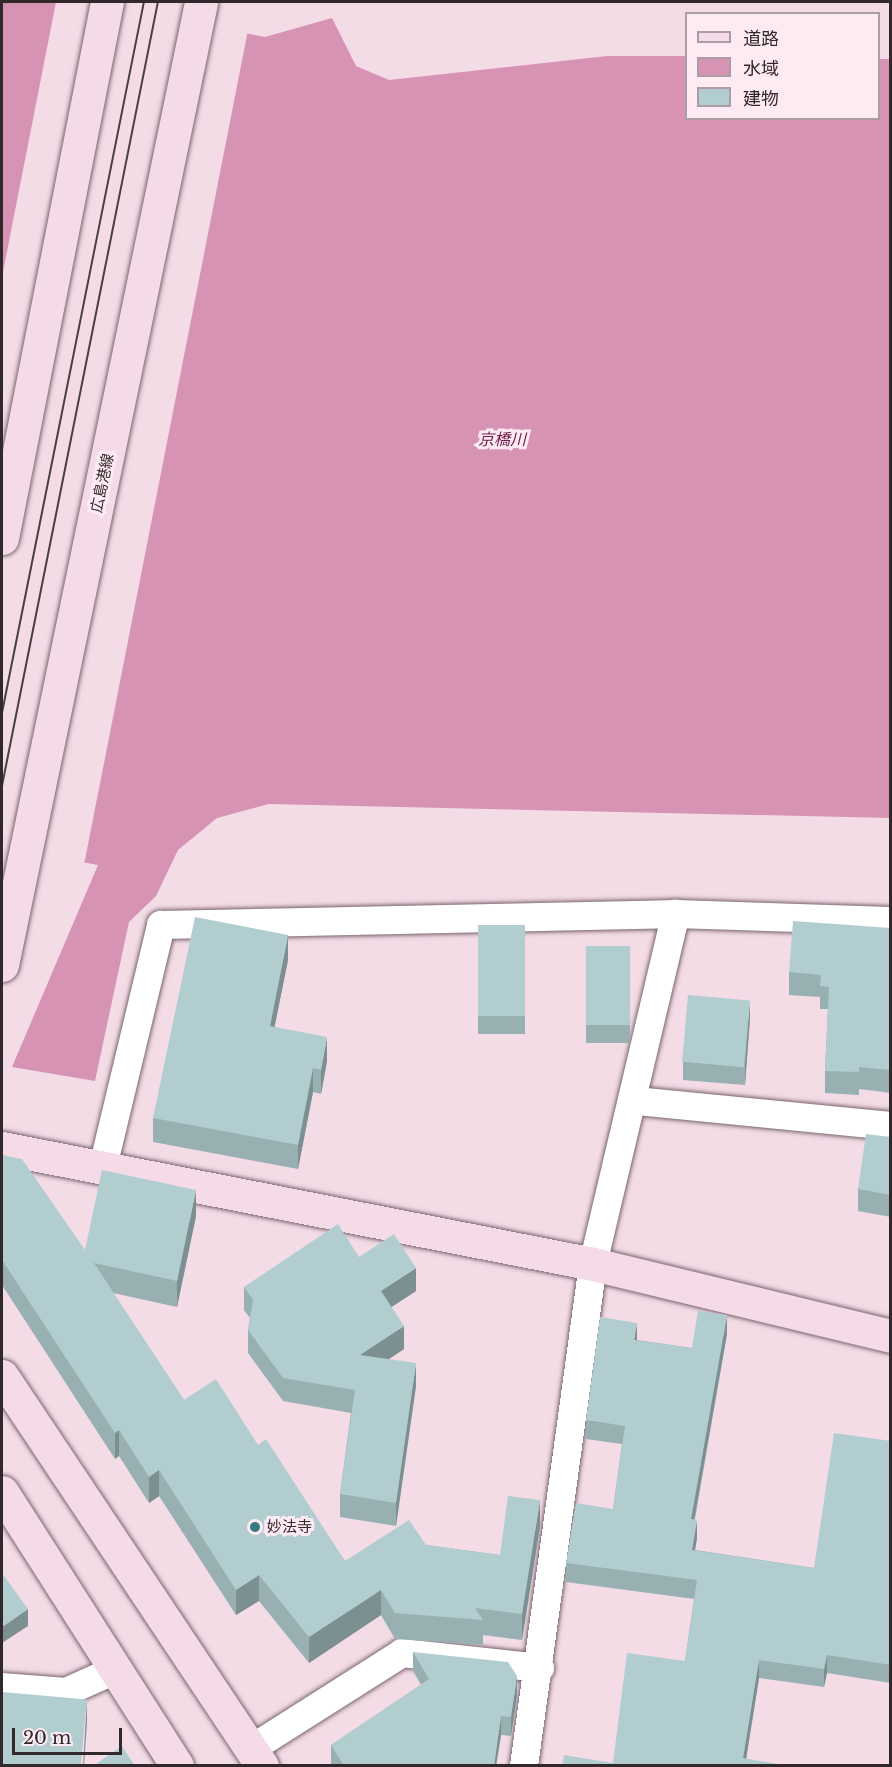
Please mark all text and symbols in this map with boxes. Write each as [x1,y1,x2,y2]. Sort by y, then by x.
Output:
legend [685,12,880,120]
text: 道路 [743,28,779,50]
text: 水域 [743,58,779,80]
text: 建物 [743,88,779,110]
water label: 京橋川 [478,429,526,449]
street label: 広島港線 [87,452,117,514]
place label: 妙法寺 [267,1518,312,1536]
marker: 妙法寺 [248,1520,262,1534]
scale bar [15,1716,124,1754]
text: 20 m [23,1727,71,1749]

